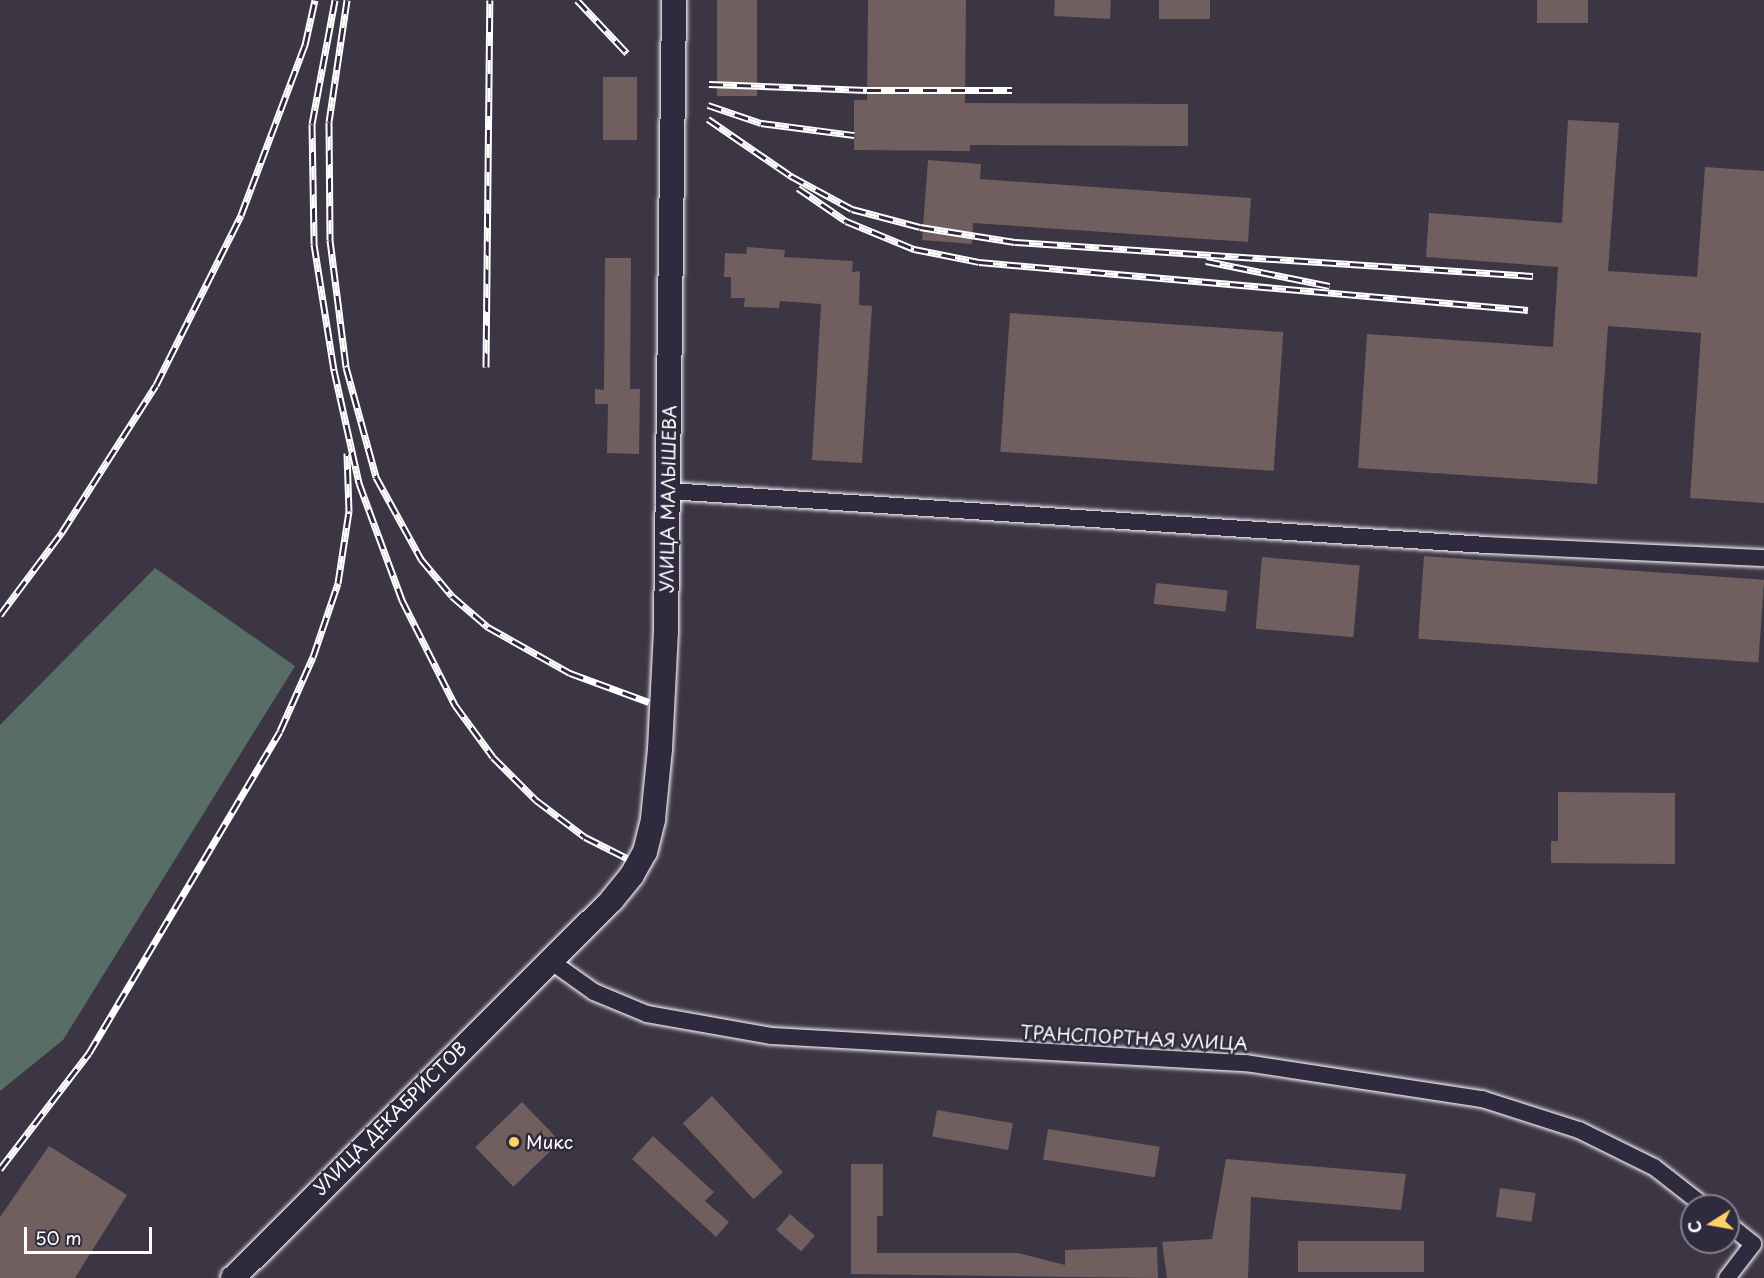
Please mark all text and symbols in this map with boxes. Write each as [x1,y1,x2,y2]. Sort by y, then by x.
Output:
street label: УЛИЦА МАЛЫШЕВА [656,405,680,593]
street label: ТРАНСПОРТНАЯ УЛИЦА [1020,1021,1248,1055]
street label: УЛИЦА ДЕКАБРИСТОВ [308,1036,472,1200]
place label: Микс [526,1131,573,1153]
marker: Микс [507,1135,521,1149]
north arrow [1680,1194,1740,1254]
scale bar [27,1215,154,1253]
text: С [1681,1219,1707,1235]
text: 50 m [35,1224,82,1251]

